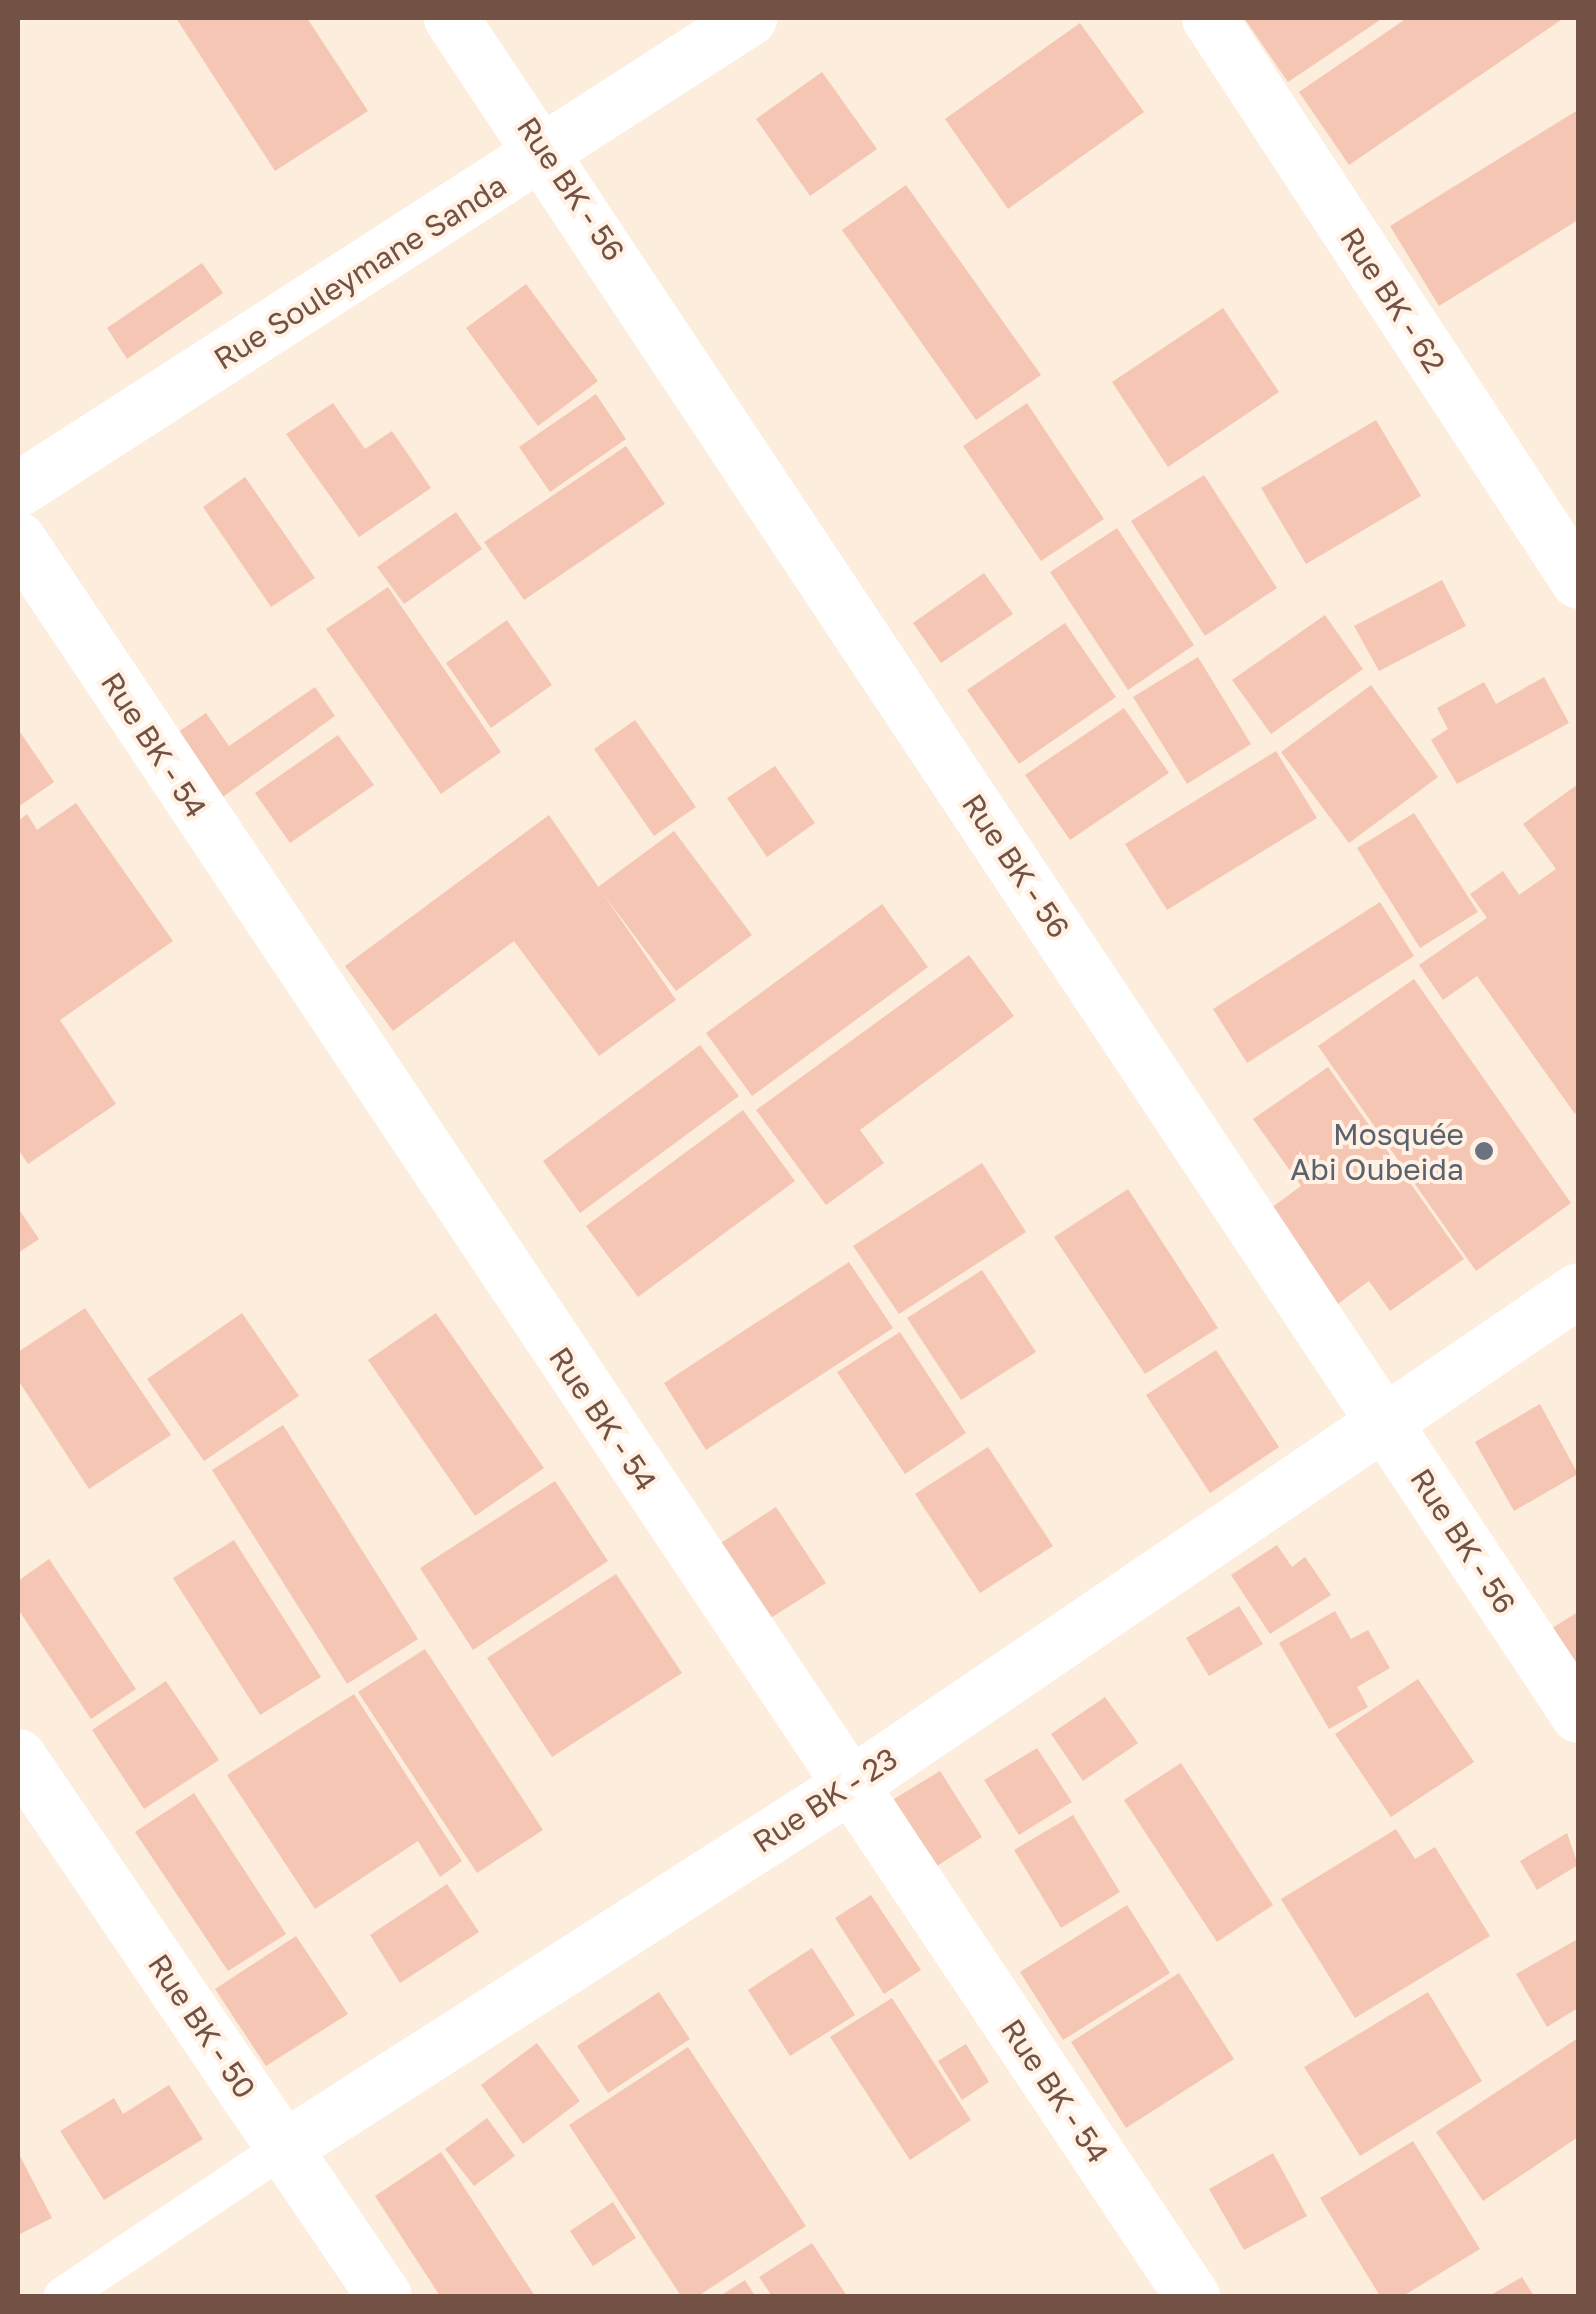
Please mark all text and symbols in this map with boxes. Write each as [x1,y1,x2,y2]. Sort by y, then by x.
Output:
street label: Rue BK - 56 [510,110,632,268]
street label: Rue Souleymane Sanda [207,167,513,377]
street label: Rue BK - 62 [1333,221,1453,379]
street label: Rue BK - 54 [94,666,214,824]
street label: Rue BK - 56 [955,787,1077,945]
place label: Mosquée Abi Oubeida [1290,1116,1464,1186]
marker: Mosquée Abi Oubeida [1473,1140,1495,1162]
street label: Rue BK - 54 [542,1340,664,1498]
street label: Rue BK - 56 [1403,1462,1523,1620]
street label: Rue BK - 23 [746,1740,904,1860]
street label: Rue BK - 50 [141,1947,263,2105]
street label: Rue BK - 54 [994,2012,1116,2170]

